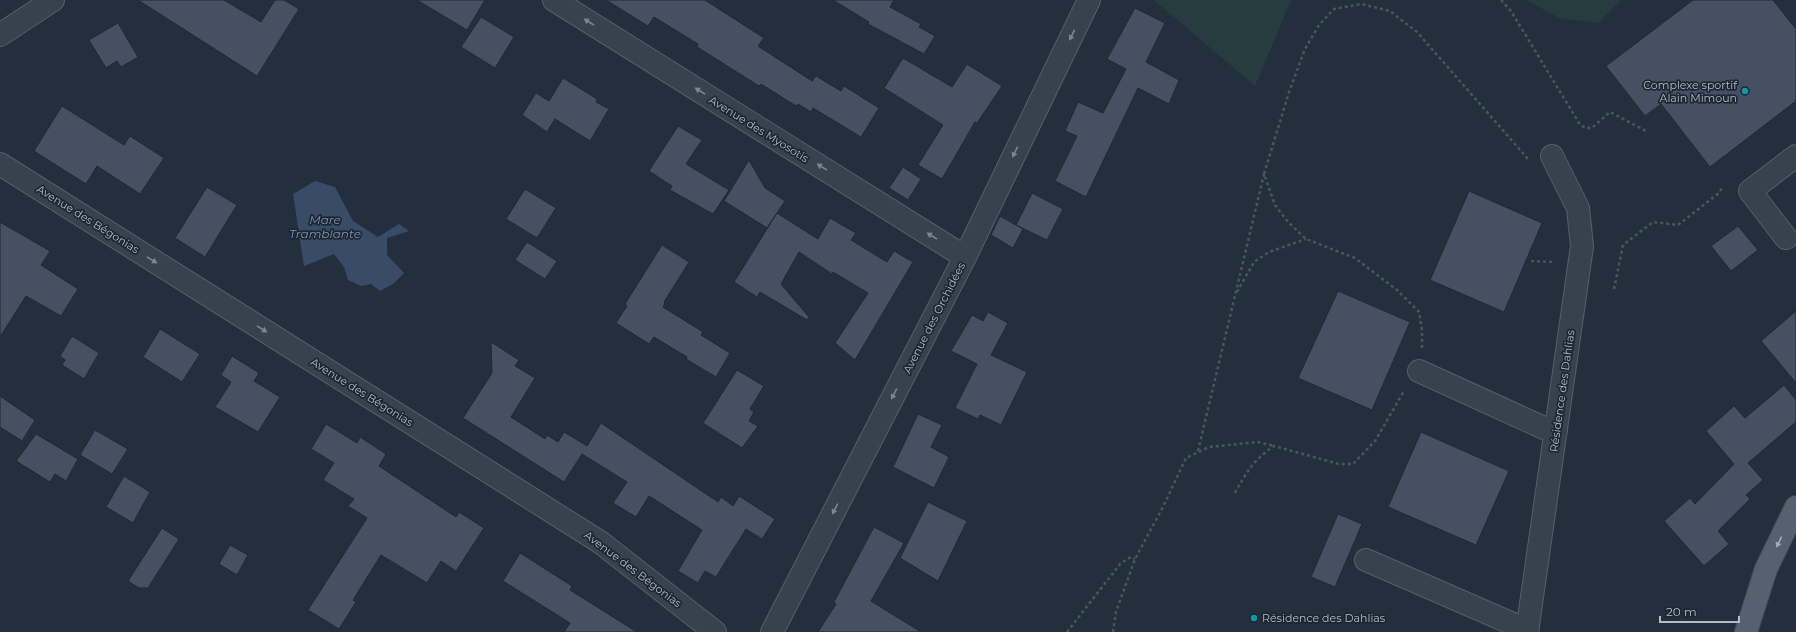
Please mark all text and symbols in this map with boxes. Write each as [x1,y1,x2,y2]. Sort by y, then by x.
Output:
one-way arrow [584,18,594,26]
one-way arrow [1069,29,1075,41]
place label: Complexe sportif Alain Mimoun [1643,78,1738,105]
marker: Complexe sportif Alain Mimoun [1740,86,1750,96]
one-way arrow [695,87,705,95]
street label: Avenue des Myosotis [707,93,812,166]
one-way arrow [1012,147,1018,158]
one-way arrow [816,164,828,171]
street label: Avenue des Bégonias [34,182,142,257]
water label: Mare Tramblante [289,212,361,241]
one-way arrow [926,233,938,240]
one-way arrow [146,256,157,263]
street label: Avenue des Orchidées [900,260,968,376]
one-way arrow [257,325,267,333]
street label: Résidence des Dahlias [1546,328,1578,453]
street label: Avenue des Bégonias [308,355,416,430]
one-way arrow [891,388,898,399]
one-way arrow [832,503,838,515]
street label: Avenue des Bégonias [582,528,685,611]
one-way arrow [1776,537,1782,548]
scale bar [1660,598,1739,624]
text: 20 m [1666,604,1697,619]
place label: Résidence des Dahlias [1262,611,1386,625]
marker: Résidence des Dahlias [1249,613,1259,623]

